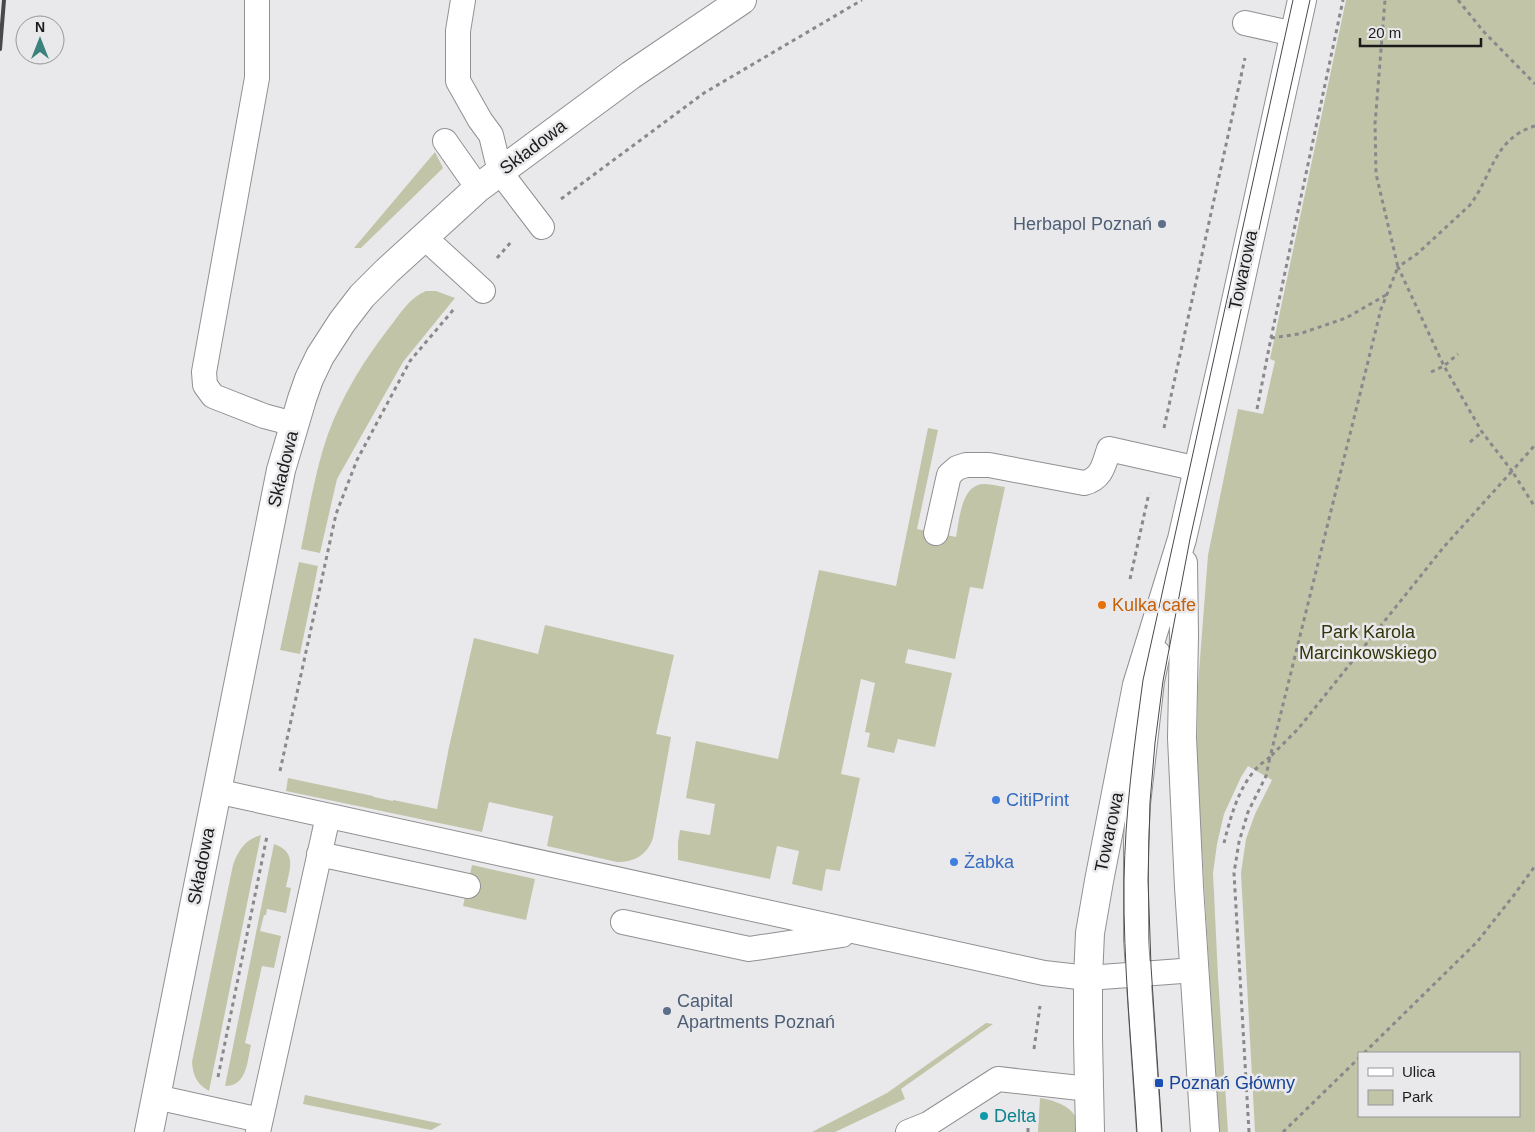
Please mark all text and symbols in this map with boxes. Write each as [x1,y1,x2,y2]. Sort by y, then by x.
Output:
north arrow [15,15,65,65]
scale bar [1360,15,1481,47]
text: N [35,19,45,35]
text: 20 m [1368,24,1401,41]
street label: Składowa [496,115,571,178]
place label: Herbapol Poznań [1013,214,1152,234]
marker: Herbapol Poznań [1156,218,1168,230]
street label: Towarowa [1225,227,1261,312]
street label: Składowa [264,428,302,509]
place label: Kulka cafe [1112,595,1196,615]
marker: Kulka cafe [1096,599,1108,611]
park label: Park Karola Marcinkowskiego [1299,622,1437,663]
street label: Towarowa [1091,789,1127,874]
place label: CitiPrint [1006,790,1069,810]
marker: CitiPrint [990,794,1002,806]
street label: Składowa [184,825,218,906]
place label: Żabka [964,852,1015,872]
marker: Żabka [948,856,960,868]
place label: Capital Apartments Poznań [677,991,835,1032]
marker: Capital Apartments Poznań [661,1005,673,1017]
legend [1358,1052,1520,1117]
text: Ulica [1402,1063,1436,1080]
place label: Poznań Główny [1169,1073,1295,1093]
marker: Poznań Główny [1153,1077,1165,1089]
text: Park [1402,1088,1433,1105]
place label: Delta [994,1106,1037,1126]
marker: Delta [978,1110,990,1122]

